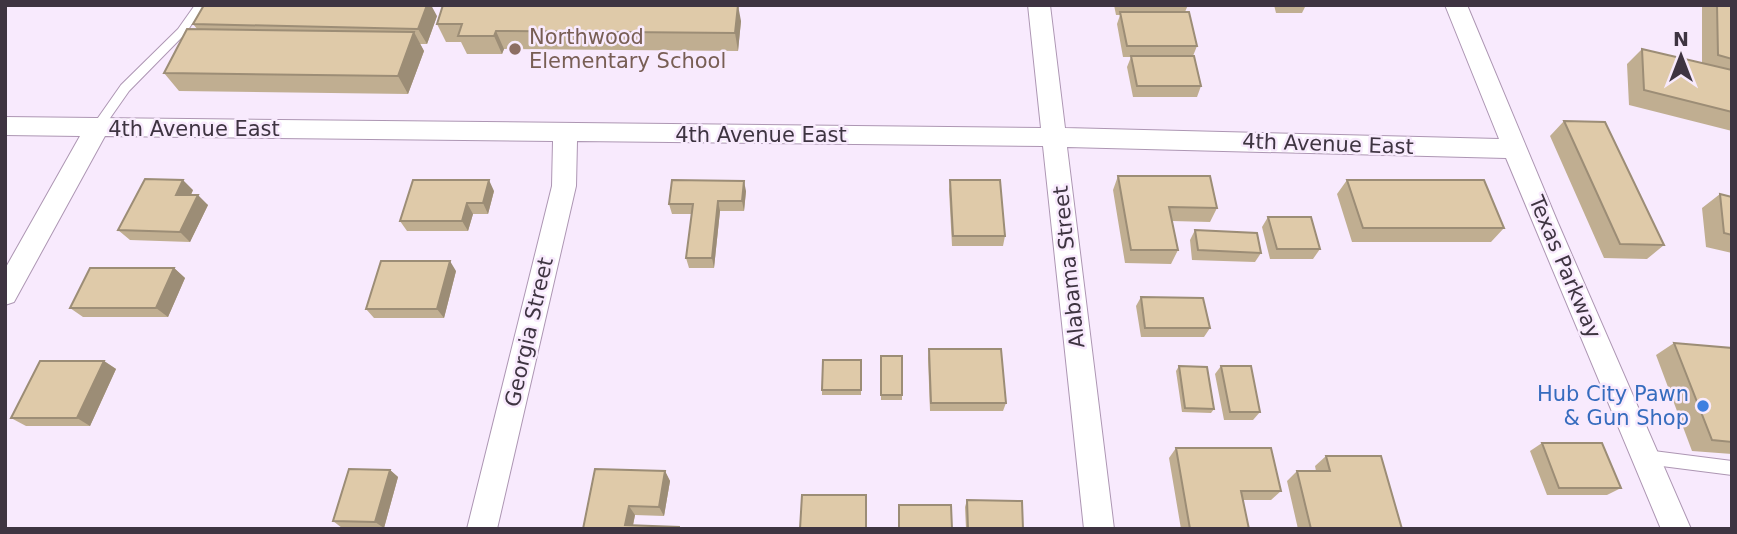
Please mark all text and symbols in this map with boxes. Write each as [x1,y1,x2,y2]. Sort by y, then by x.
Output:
north arrow [1646,21,1716,91]
place label: Northwood Elementary School [529,25,726,73]
text: N [1673,28,1689,50]
marker: Northwood Elementary School [507,41,523,57]
street label: 4th Avenue East [108,117,280,141]
street label: 4th Avenue East [675,123,847,147]
street label: 4th Avenue East [1242,129,1414,159]
street label: Alabama Street [1049,185,1089,349]
street label: Texas Parkway [1524,191,1606,342]
street label: Georgia Street [500,255,558,409]
place label: Hub City Pawn & Gun Shop [1537,382,1689,430]
marker: Hub City Pawn & Gun Shop [1695,398,1711,414]

